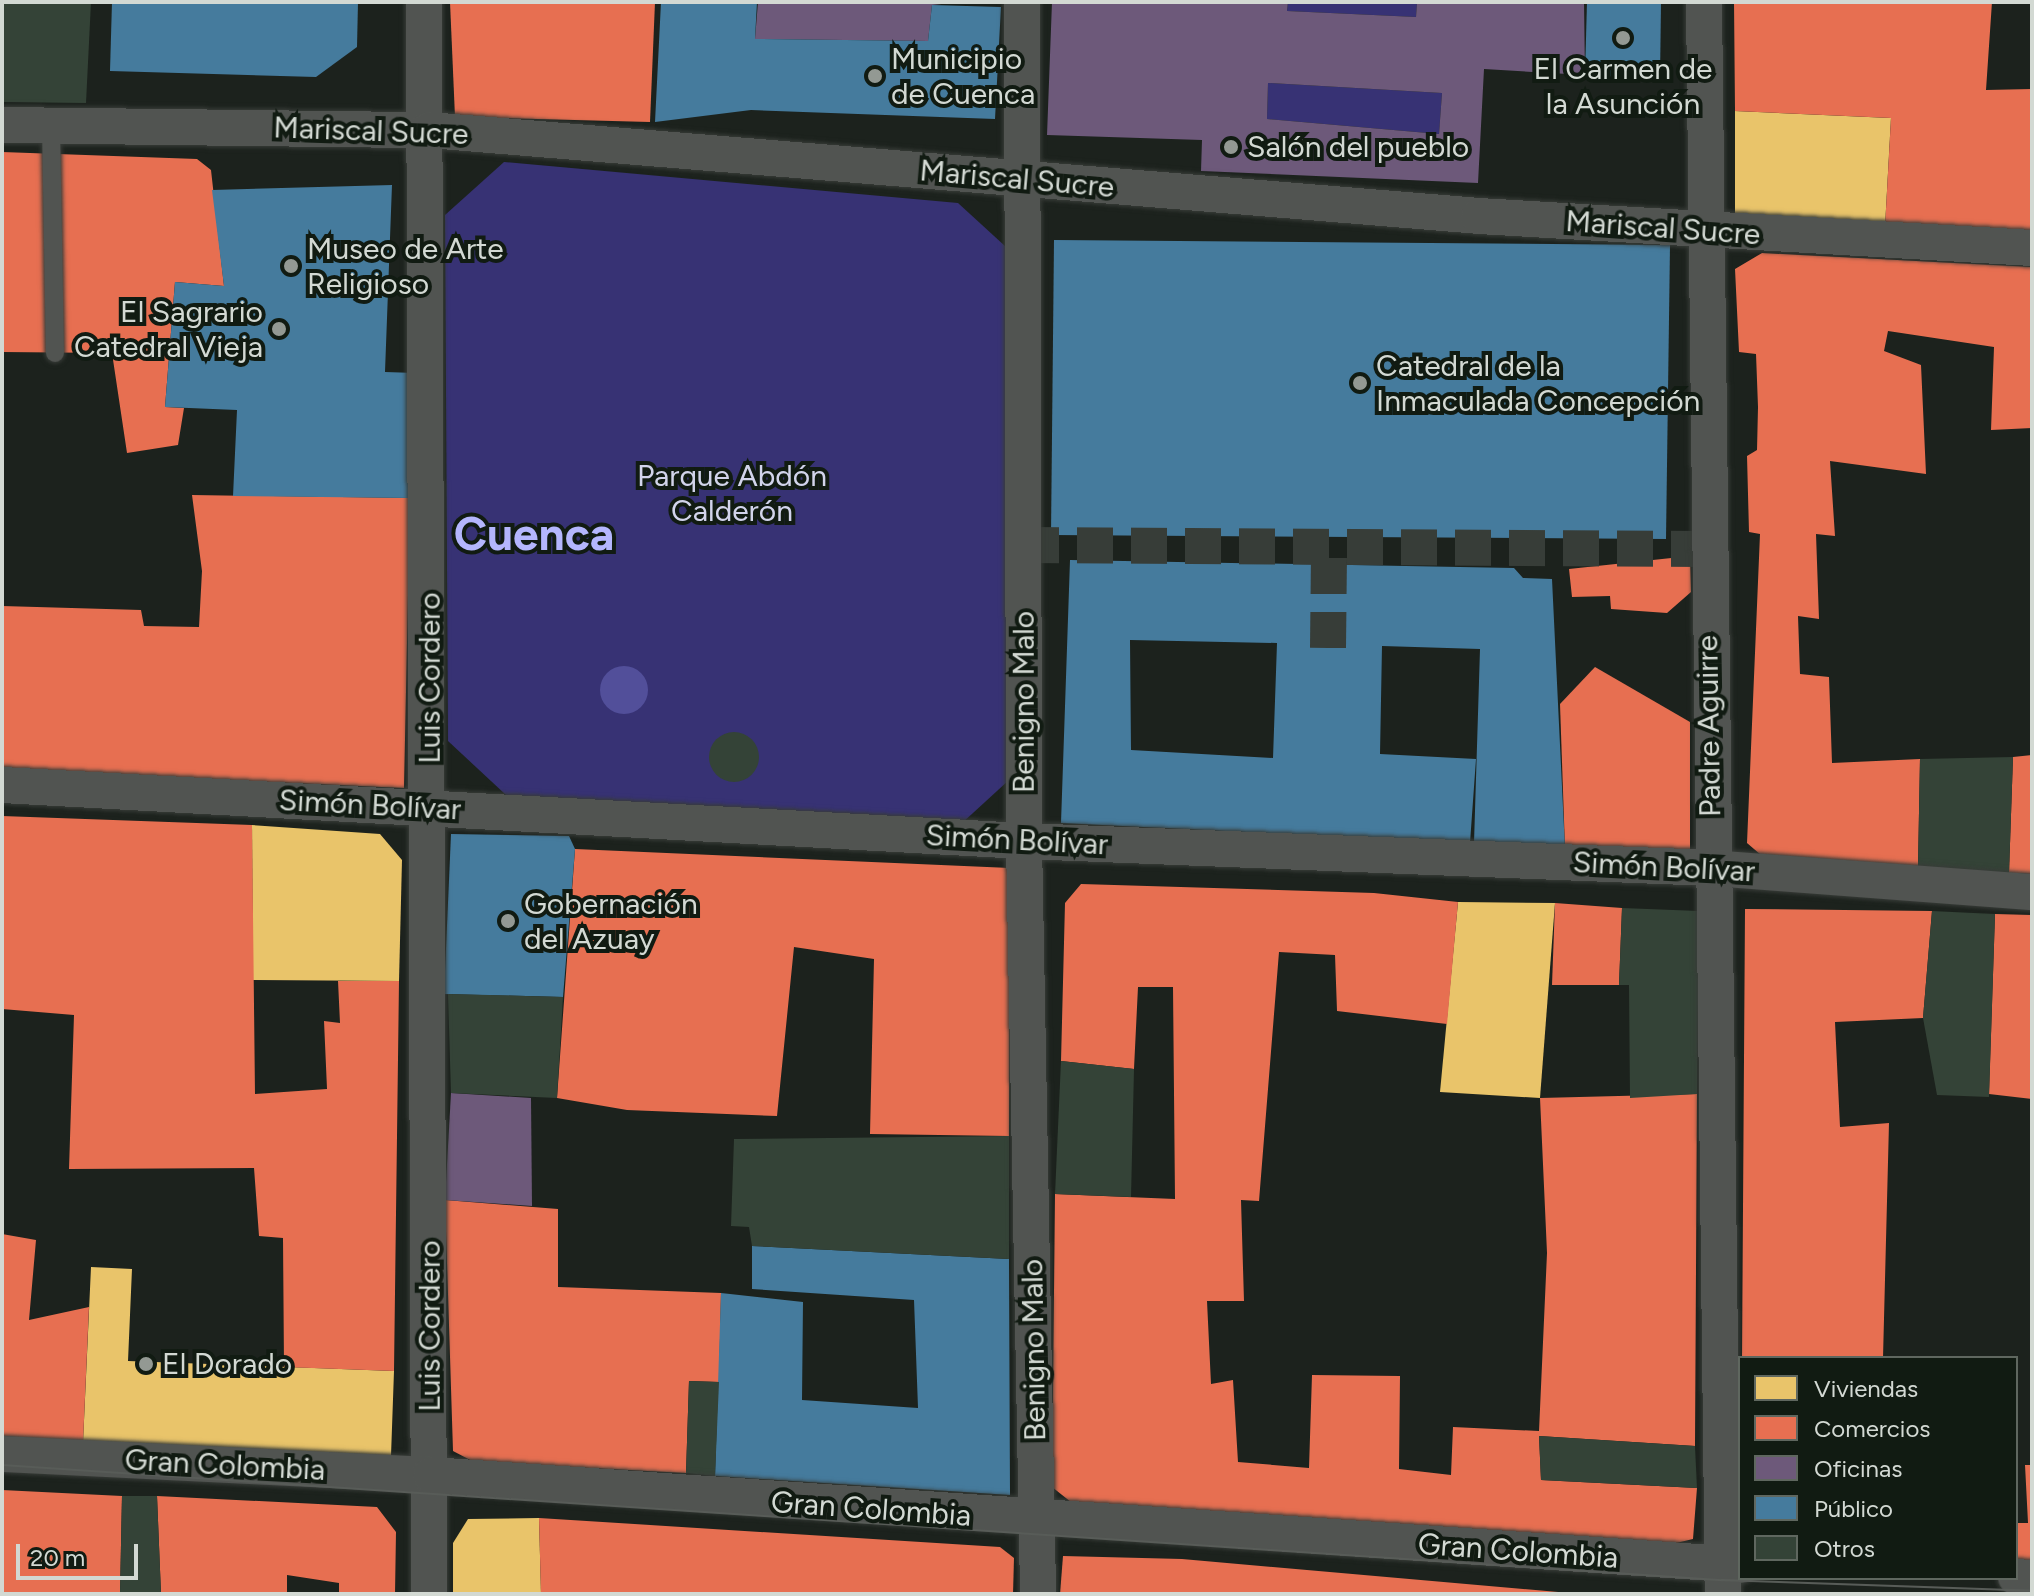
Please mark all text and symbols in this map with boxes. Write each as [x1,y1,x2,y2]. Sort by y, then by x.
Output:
marker: El Carmen de la Asunción [1614,29,1632,47]
place label: Municipio de Cuenca [891,41,1035,112]
place label: El Carmen de la Asunción [1534,51,1712,122]
marker: Municipio de Cuenca [866,67,884,85]
street label: Mariscal Sucre [273,110,469,152]
place label: Salón del pueblo [1247,129,1469,165]
marker: Salón del pueblo [1222,138,1240,156]
street label: Mariscal Sucre [918,153,1116,205]
street label: Mariscal Sucre [1564,203,1762,253]
place label: Museo de Arte Religioso [307,231,504,302]
marker: Museo de Arte Religioso [282,257,300,275]
place label: El Sagrario Catedral Vieja [74,294,263,364]
marker: El Sagrario Catedral Vieja [270,320,288,338]
place label: Catedral de la Inmaculada Concepción [1376,348,1700,418]
marker: Catedral de la Inmaculada Concepción [1351,374,1369,392]
park label: Parque Abdón Calderón [637,458,827,528]
district label: Cuenca [454,506,614,562]
street label: Luis Cordero [412,592,448,764]
street label: Benigno Malo [1006,611,1042,793]
street label: Padre Aguirre [1689,635,1729,817]
street label: Simón Bolívar [278,782,462,828]
street label: Simón Bolívar [925,817,1109,863]
street label: Simón Bolívar [1572,844,1756,890]
place label: Gobernación del Azuay [524,886,698,956]
marker: Gobernación del Azuay [499,912,517,930]
street label: Luis Cordero [412,1240,448,1412]
street label: Benigno Malo [1014,1259,1054,1441]
place label: El Dorado [162,1346,292,1382]
marker: El Dorado [137,1355,155,1373]
legend [1738,1356,2018,1580]
text: Viviendas [1814,1374,1918,1403]
text: Comercios [1814,1414,1931,1443]
street label: Gran Colombia [124,1442,326,1488]
text: Oficinas [1814,1454,1902,1483]
street label: Gran Colombia [770,1484,972,1534]
text: Público [1814,1494,1893,1523]
street label: Gran Colombia [1417,1526,1619,1576]
scale bar [20,1528,142,1578]
text: Otros [1814,1534,1875,1563]
text: 20 m [30,1543,85,1572]

